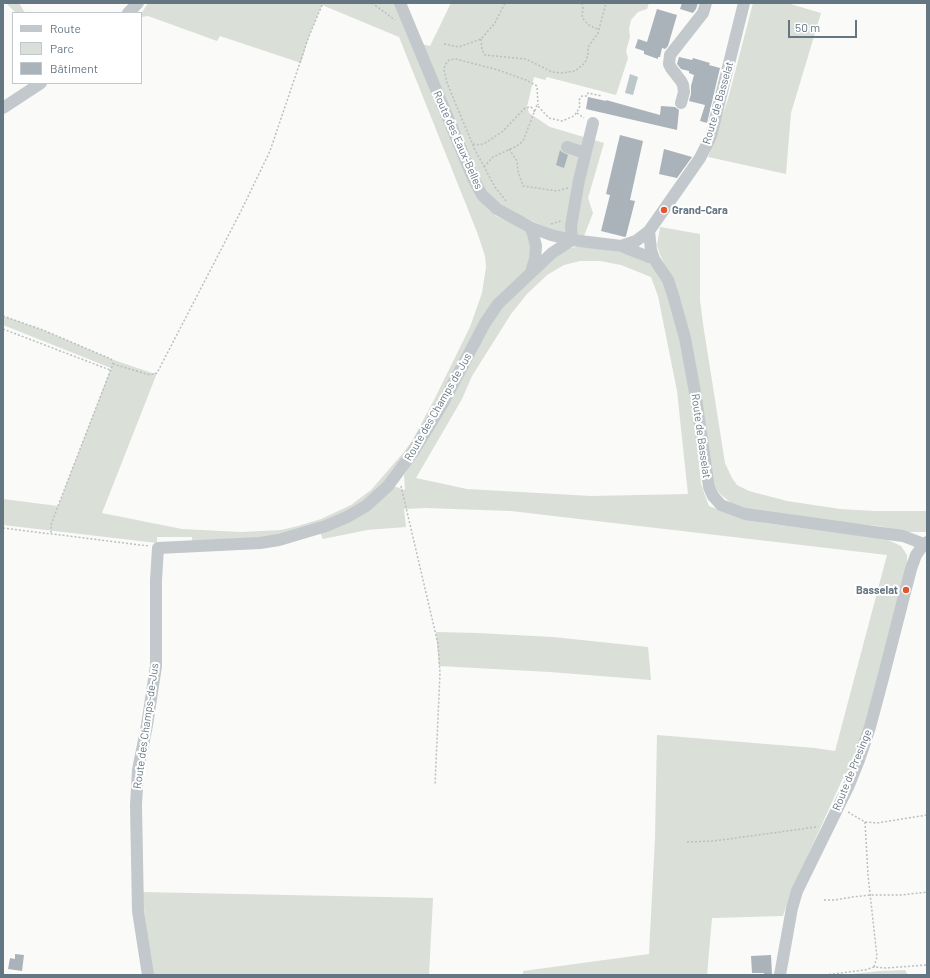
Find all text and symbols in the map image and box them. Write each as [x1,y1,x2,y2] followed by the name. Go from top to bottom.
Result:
[12,12,142,84] legend
[790,12,859,38] scale bar
[795,20,820,34] text: 50 m
[50,21,81,35] text: Route
[50,41,74,55] text: Parc
[700,60,736,146] street label: Route de Basselat
[50,61,98,75] text: Bâtiment
[430,89,486,191] street label: Route des Eaux-Belles
[672,203,728,217] place label: Grand-Cara
[659,205,669,215] marker: Grand-Cara
[402,351,474,463] street label: Route des Champs de Jus
[689,393,713,479] street label: Route de Basselat
[856,583,898,597] place label: Basselat
[901,585,911,595] marker: Basselat
[131,662,161,790] street label: Route des Champs-de-Jus
[830,727,874,813] street label: Route de Presinge

